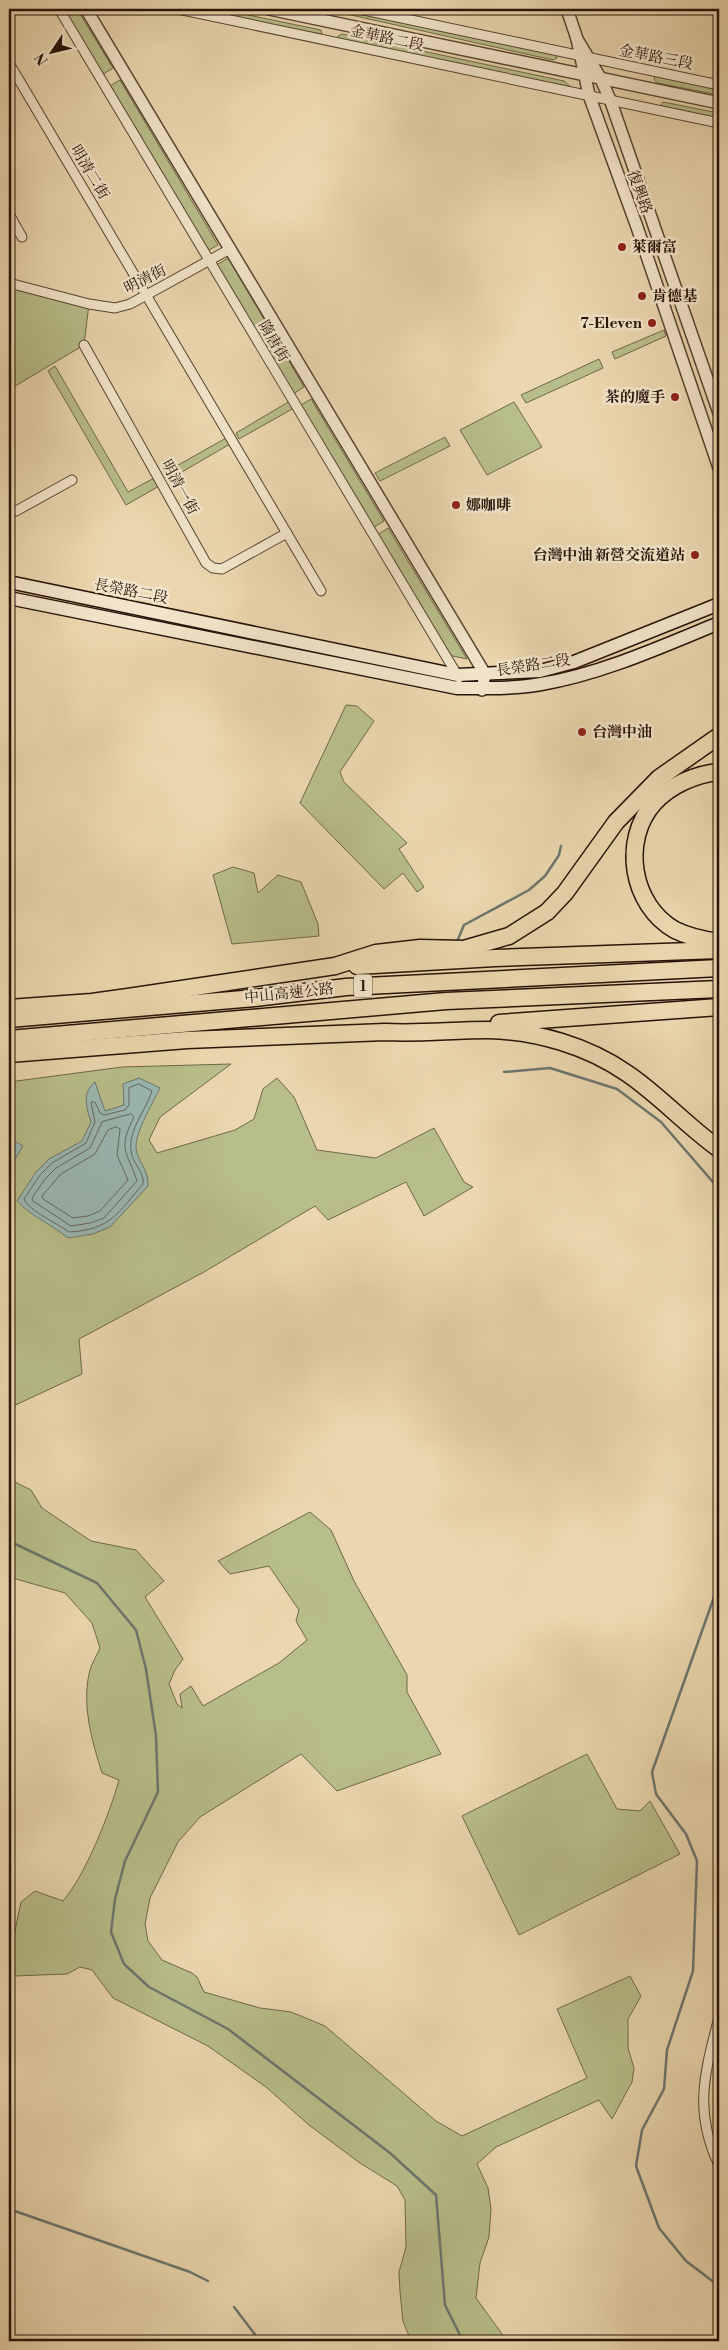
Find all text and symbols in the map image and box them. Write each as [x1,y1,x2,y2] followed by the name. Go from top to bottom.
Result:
[348,21,426,56] street label: 金華路二段
[28,28,78,78] north arrow
[617,41,695,74] street label: 金華路三段
[32,49,53,69] text: N
[66,142,113,203] street label: 明清二街
[623,168,656,217] street label: 復興路
[632,238,677,257] place label: 萊爾富
[616,241,628,253] marker: 萊爾富
[121,261,170,298] street label: 明清街
[652,287,698,306] place label: 肯德基
[636,290,648,302] marker: 肯德基
[580,314,643,333] place label: 7-Eleven
[254,317,293,365] street label: 隋唐街
[646,317,658,329] marker: 7-Eleven
[605,388,665,407] place label: 茶的魔手
[669,391,681,403] marker: 茶的魔手
[157,456,202,518] street label: 明清一街
[466,496,511,515] place label: 娜咖啡
[450,499,462,511] marker: 娜咖啡
[533,546,685,565] place label: 台灣中油 新營交流道站
[689,549,701,561] marker: 台灣中油 新營交流道站
[92,575,170,608] street label: 長榮路二段
[495,650,572,681] street label: 長榮路二段
[592,723,652,742] place label: 台灣中油
[576,726,588,738] marker: 台灣中油
[354,974,372,998] road number: 1
[243,979,335,1008] street label: 中山高速公路

